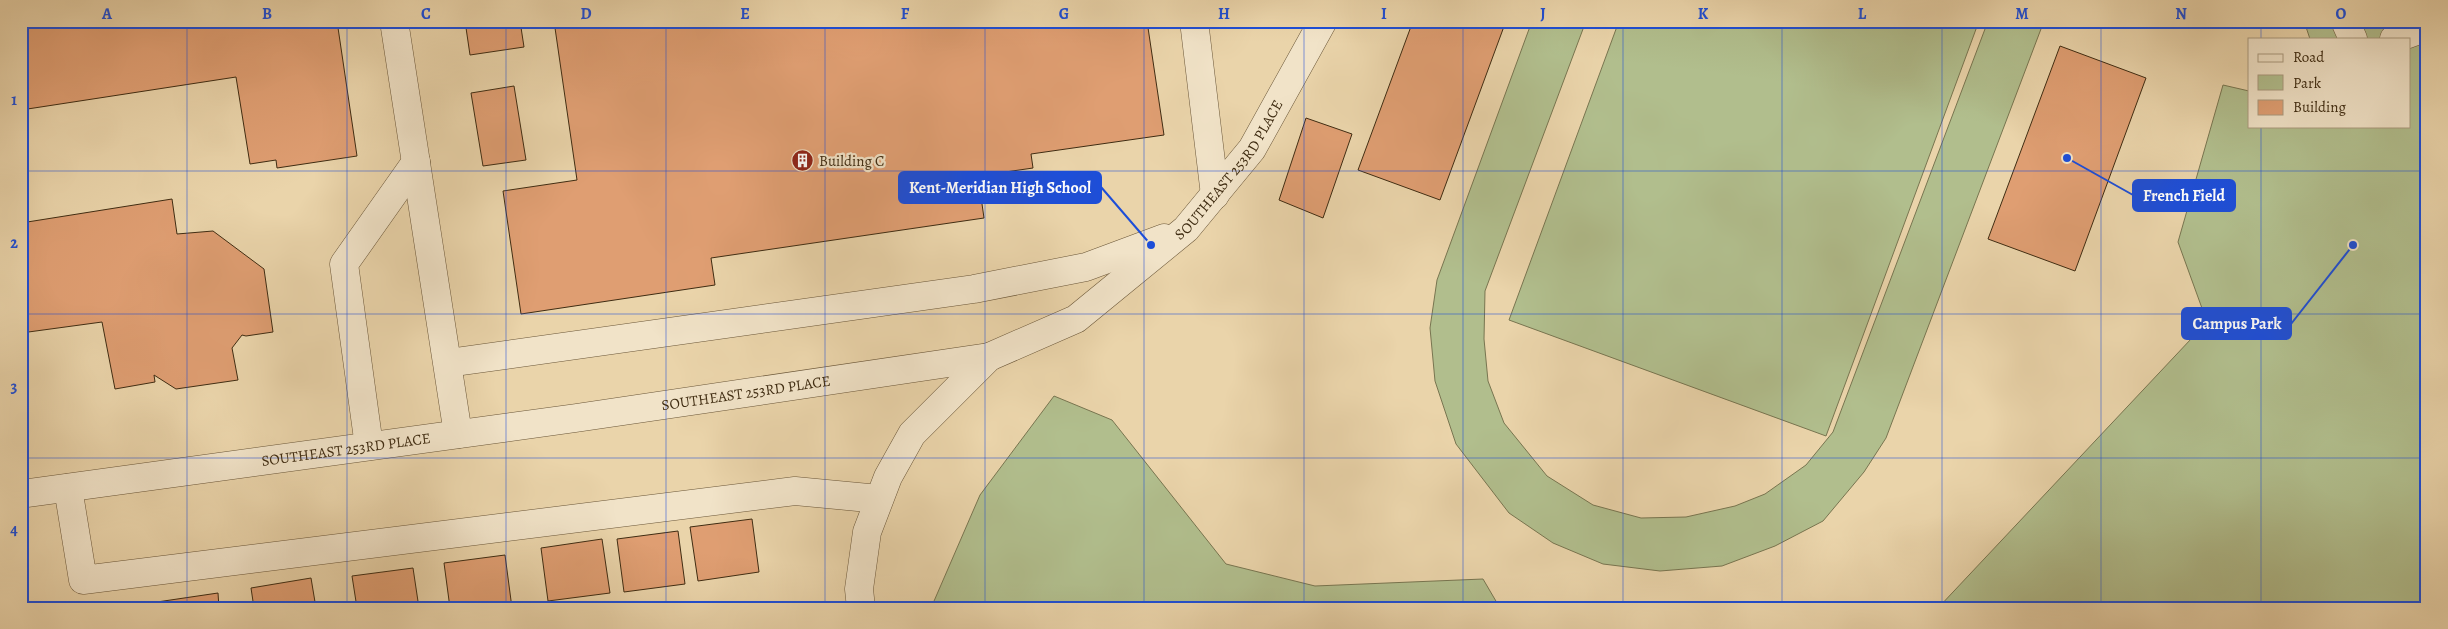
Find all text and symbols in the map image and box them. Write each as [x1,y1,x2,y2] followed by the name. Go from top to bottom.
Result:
[101,3,113,25] text: A
[262,3,272,25] text: B
[421,3,431,25] text: C
[580,3,592,25] text: D
[740,3,750,25] text: E
[901,3,910,25] text: F
[1059,3,1069,25] text: G
[1218,3,1230,25] text: H
[1381,3,1387,25] text: I
[1540,3,1546,25] text: J
[1698,3,1709,25] text: K
[1858,3,1867,25] text: L
[2015,3,2029,25] text: M
[2175,3,2187,25] text: N
[2336,3,2347,25] text: O
[2248,38,2410,128] legend
[2293,47,2325,67] text: Road
[2293,73,2322,93] text: Park
[11,89,17,111] text: 1
[1170,96,1287,244] street label: SOUTHEAST 253RD PLACE
[2293,97,2346,117] text: Building
[791,149,815,173] building icon: Building C
[819,151,884,171] place label: Building C
[899,172,1101,203] callout: Kent-Meridian High School
[909,177,1092,199] text: Kent-Meridian High School
[2133,180,2235,211] callout: French Field
[2143,185,2226,207] text: French Field
[10,232,18,254] text: 2
[2182,308,2291,339] callout: Campus Park
[2193,313,2282,335] text: Campus Park
[660,371,832,415] street label: SOUTHEAST 253RD PLACE
[11,376,18,398] text: 3
[260,428,432,471] street label: SOUTHEAST 253RD PLACE
[10,519,18,541] text: 4

